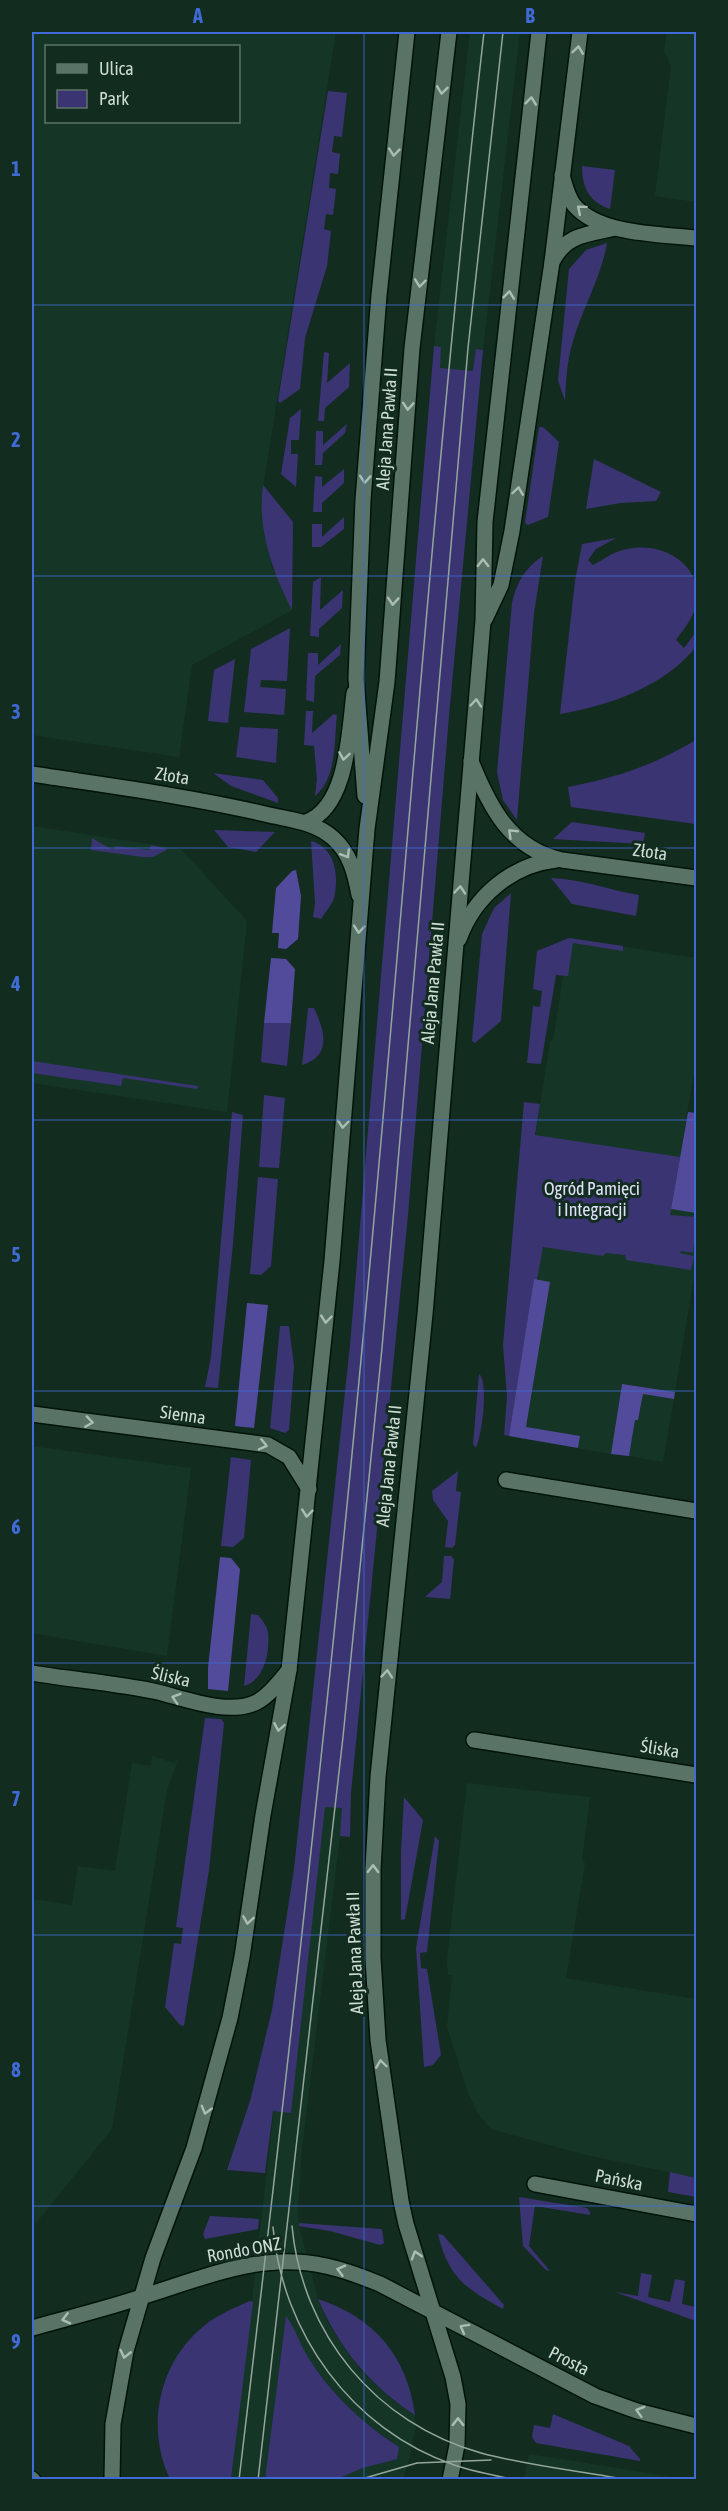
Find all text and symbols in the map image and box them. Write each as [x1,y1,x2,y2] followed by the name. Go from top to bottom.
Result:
[192,4,203,27] text: A
[525,4,535,27] text: B
[45,45,240,123] legend
[571,46,583,55] one-way arrow
[99,58,134,79] text: Ulica
[436,85,449,94] one-way arrow
[99,88,129,109] text: Park
[524,97,537,106] one-way arrow
[388,148,401,157] one-way arrow
[11,157,21,180] text: 1
[577,206,588,217] one-way arrow
[414,279,427,288] one-way arrow
[502,290,514,300] one-way arrow
[372,367,401,491] street label: Aleja Jana Pawła II
[402,402,415,411] one-way arrow
[11,428,21,451] text: 2
[359,474,372,483] one-way arrow
[511,486,523,496] one-way arrow
[477,558,489,567] one-way arrow
[387,596,400,605] one-way arrow
[470,698,483,707] one-way arrow
[11,700,21,723] text: 3
[339,752,351,761] one-way arrow
[153,762,191,789] street label: Złota
[508,829,519,840] one-way arrow
[631,839,669,864] street label: Złota
[338,848,350,858] one-way arrow
[453,886,466,895] one-way arrow
[417,921,448,1045] street label: Aleja Jana Pawła II
[353,925,366,934] one-way arrow
[10,972,21,995] text: 4
[337,1119,350,1128] one-way arrow
[544,1178,640,1220] park label: Ogród Pamięci i Integracji
[11,1243,21,1266] text: 5
[320,1315,333,1324] one-way arrow
[159,1401,207,1428] street label: Sienna
[372,1404,405,1528] street label: Aleja Jana Pawła II
[85,1415,94,1428] one-way arrow
[258,1438,268,1451] one-way arrow
[301,1509,314,1518] one-way arrow
[11,1515,21,1538] text: 6
[150,1662,193,1691] street label: Śliska
[380,1670,393,1679] one-way arrow
[171,1693,182,1705] one-way arrow
[273,1722,286,1732] one-way arrow
[639,1735,681,1762] street label: Śliska
[11,1787,21,1810] text: 7
[367,1864,379,1873] one-way arrow
[342,1891,367,2015] street label: Aleja Jana Pawła II
[243,1915,255,1925] one-way arrow
[11,2058,21,2081] text: 8
[375,2059,388,2068] one-way arrow
[200,2105,213,2115] one-way arrow
[593,2165,645,2194] street label: Pańska
[205,2233,283,2266] street label: Rondo ONZ
[411,2250,423,2261] one-way arrow
[336,2265,347,2277] one-way arrow
[61,2311,71,2324] one-way arrow
[460,2324,470,2335] one-way arrow
[11,2330,21,2353] text: 9
[546,2342,593,2380] street label: Prosta
[119,2349,132,2359] one-way arrow
[635,2406,646,2418] one-way arrow
[452,2417,464,2426] one-way arrow

